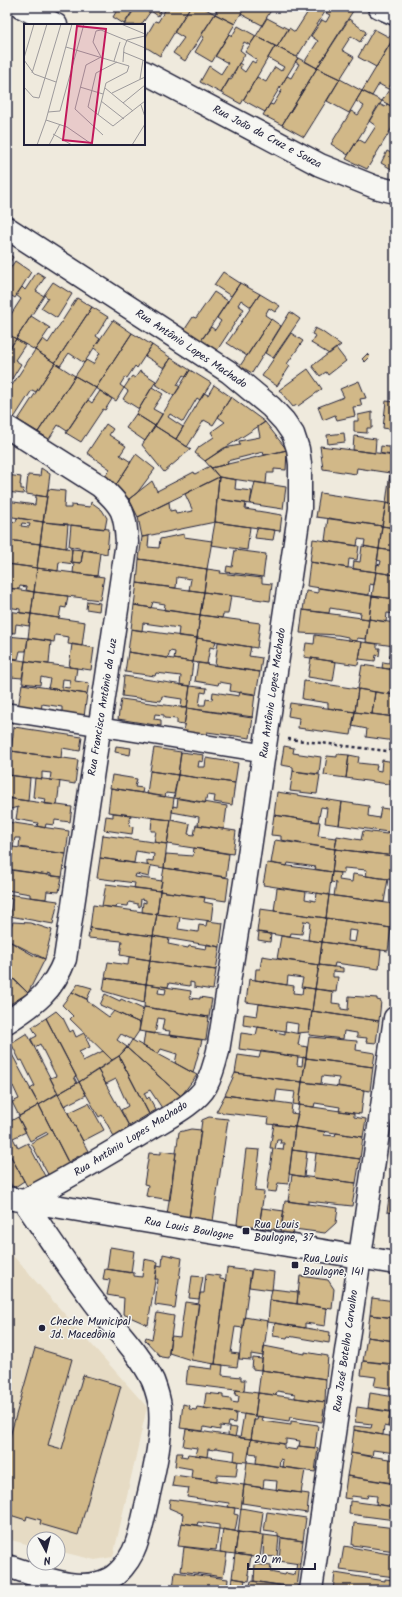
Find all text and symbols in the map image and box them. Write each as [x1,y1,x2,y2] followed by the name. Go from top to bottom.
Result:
[24,24,145,145] inset map
[209,101,325,173] street label: Rua João da Cruz e Souza
[131,305,251,393] street label: Rua Antônio Lopes Machado
[255,627,291,759] street label: Rua Antônio Lopes Machado
[83,637,123,777] street label: Rua Francisco Antônio da Luz
[70,1097,192,1181] street label: Rua Antônio Lopes Machado
[143,1212,235,1246] street label: Rua Louis Boulogne
[254,1216,314,1247] place label: Rua Louis Boulogne, 37
[241,1226,251,1236] marker: Rua Louis Boulogne, 37
[303,1250,364,1281] place label: Rua Louis Boulogne, 141
[290,1260,300,1270] marker: Rua Louis Boulogne, 141
[329,1289,363,1413] street label: Rua José Botelho Carvalho
[50,1313,131,1344] place label: Cheche Municipal Jd. Macedônia
[37,1323,47,1333] marker: Cheche Municipal Jd. Macedônia
[26,1531,66,1571] north arrow
[248,1545,315,1571] scale bar
[254,1550,282,1569] text: 20 m
[43,1551,52,1569] text: N

